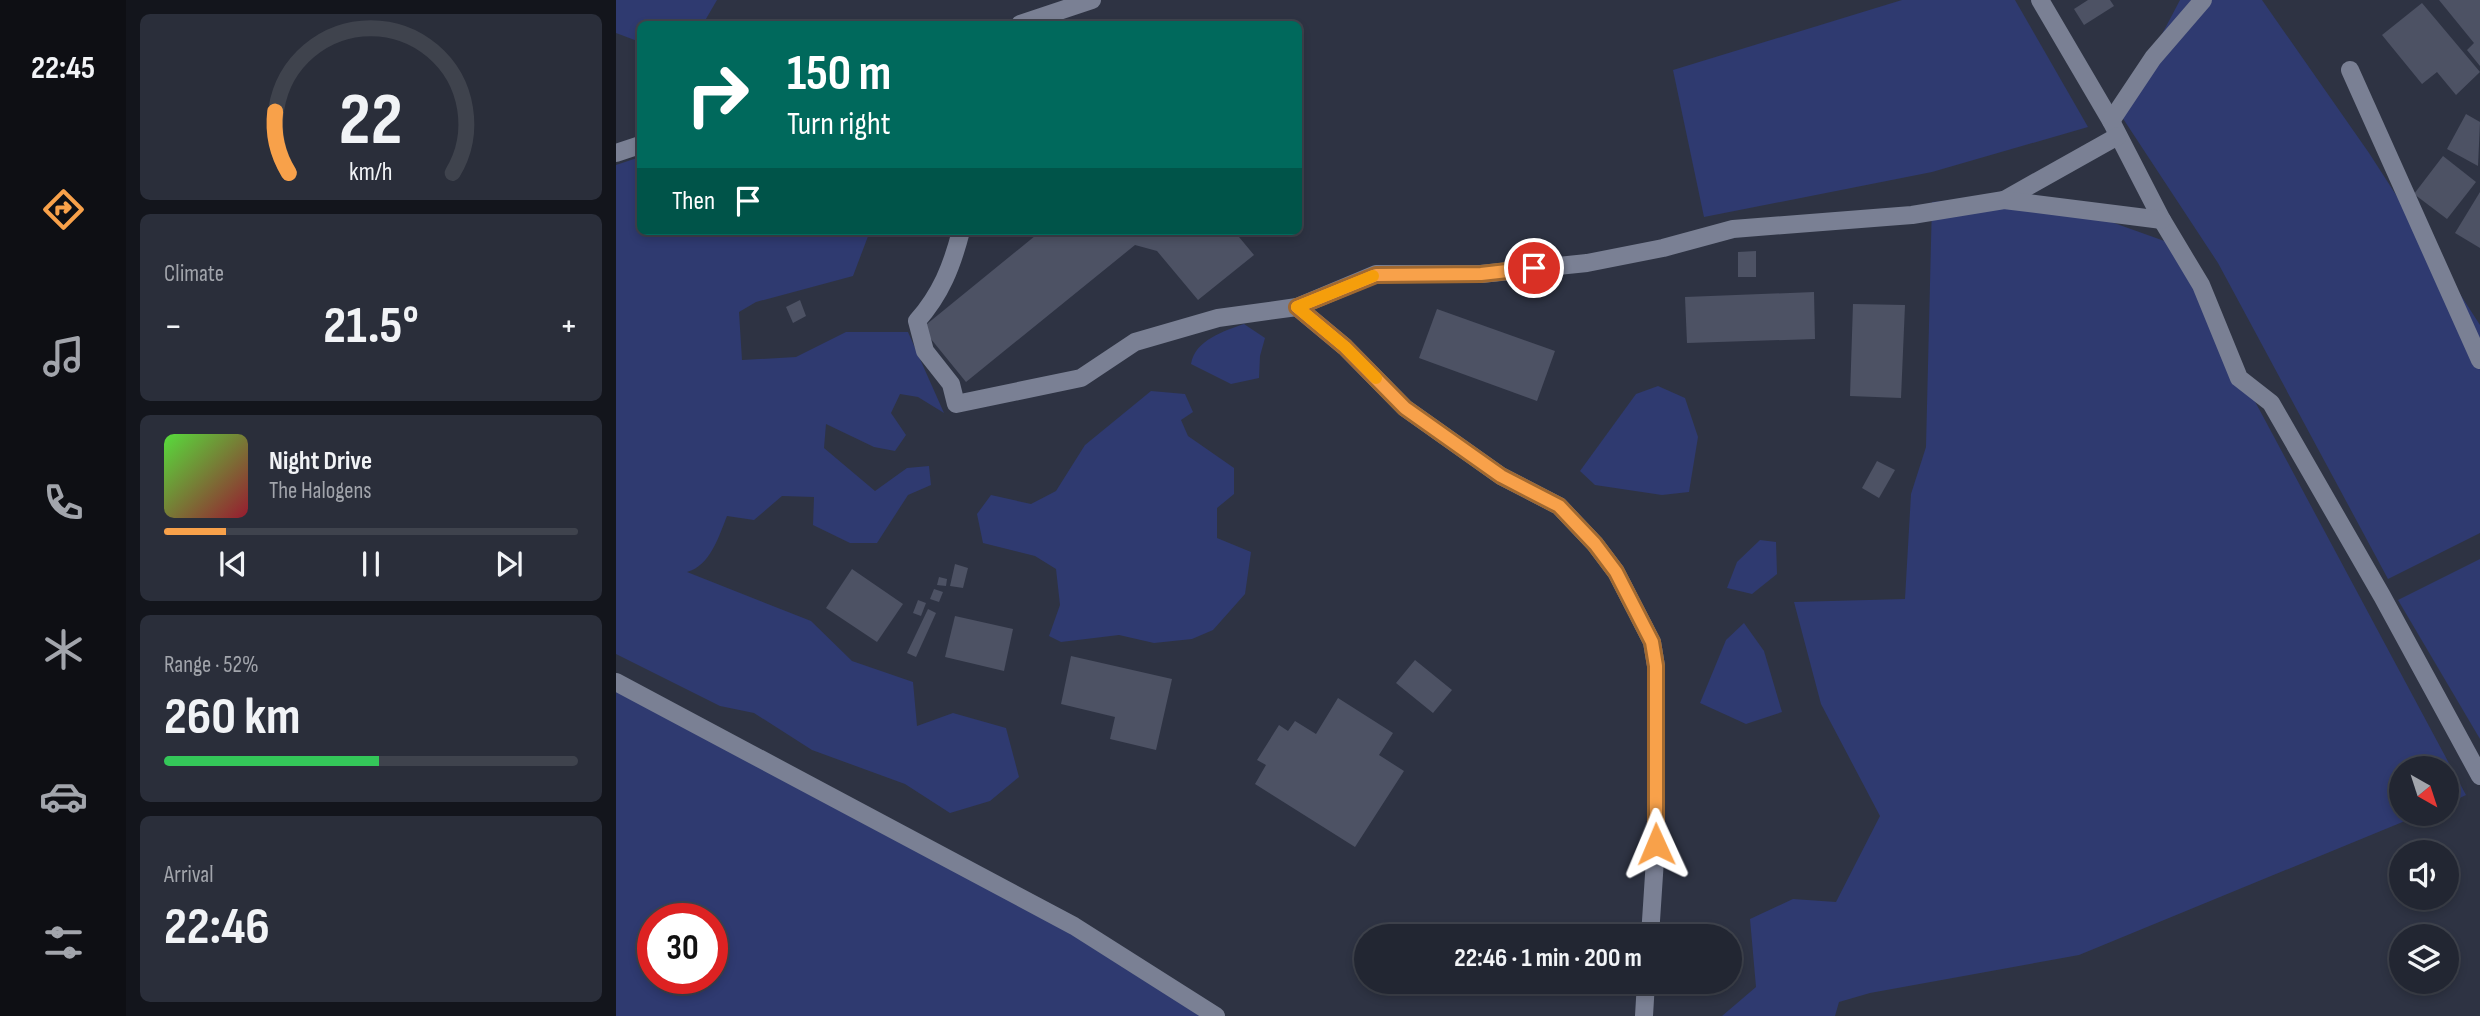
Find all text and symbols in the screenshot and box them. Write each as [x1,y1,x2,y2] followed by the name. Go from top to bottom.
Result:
[787,45,891,104] text: 150 m
[31,49,95,88] text: 22:45
[672,49,763,140] icon: right
[339,78,403,166] text: 22
[787,105,891,144] text: Turn right
[349,157,393,188] text: km/h
[729,182,767,220] icon: arrive
[39,185,88,234] icon: directions
[672,186,715,217] text: Then
[1504,238,1564,298] pin
[1515,249,1553,287] icon: arrive
[164,260,224,288] text: Climate
[323,295,419,358] text: 21.5°
[164,304,183,349] text: −
[559,304,578,349] text: +
[39,332,88,381] icon: music
[269,446,372,477] text: Night Drive
[269,477,372,505] text: The Halogens
[39,478,88,527] icon: phone
[214,545,252,583] icon: previous
[352,545,390,583] icon: pause
[490,545,528,583] icon: next
[39,625,88,674] icon: climate
[164,651,259,679] text: Range · 52%
[164,686,301,749] text: 260 km
[2389,756,2459,826] north arrow
[2389,756,2459,994] map controls
[39,772,88,821] icon: car
[1619,807,1693,881] position arrow
[2389,840,2459,910] button: sound
[164,861,213,889] text: Arrival
[164,896,270,959] text: 22:46
[637,903,728,994] speed limit sign: 30
[39,918,88,967] icon: filters
[2389,924,2459,994] button: layers
[1454,943,1642,974] text: 22:46 · 1 min · 200 m

